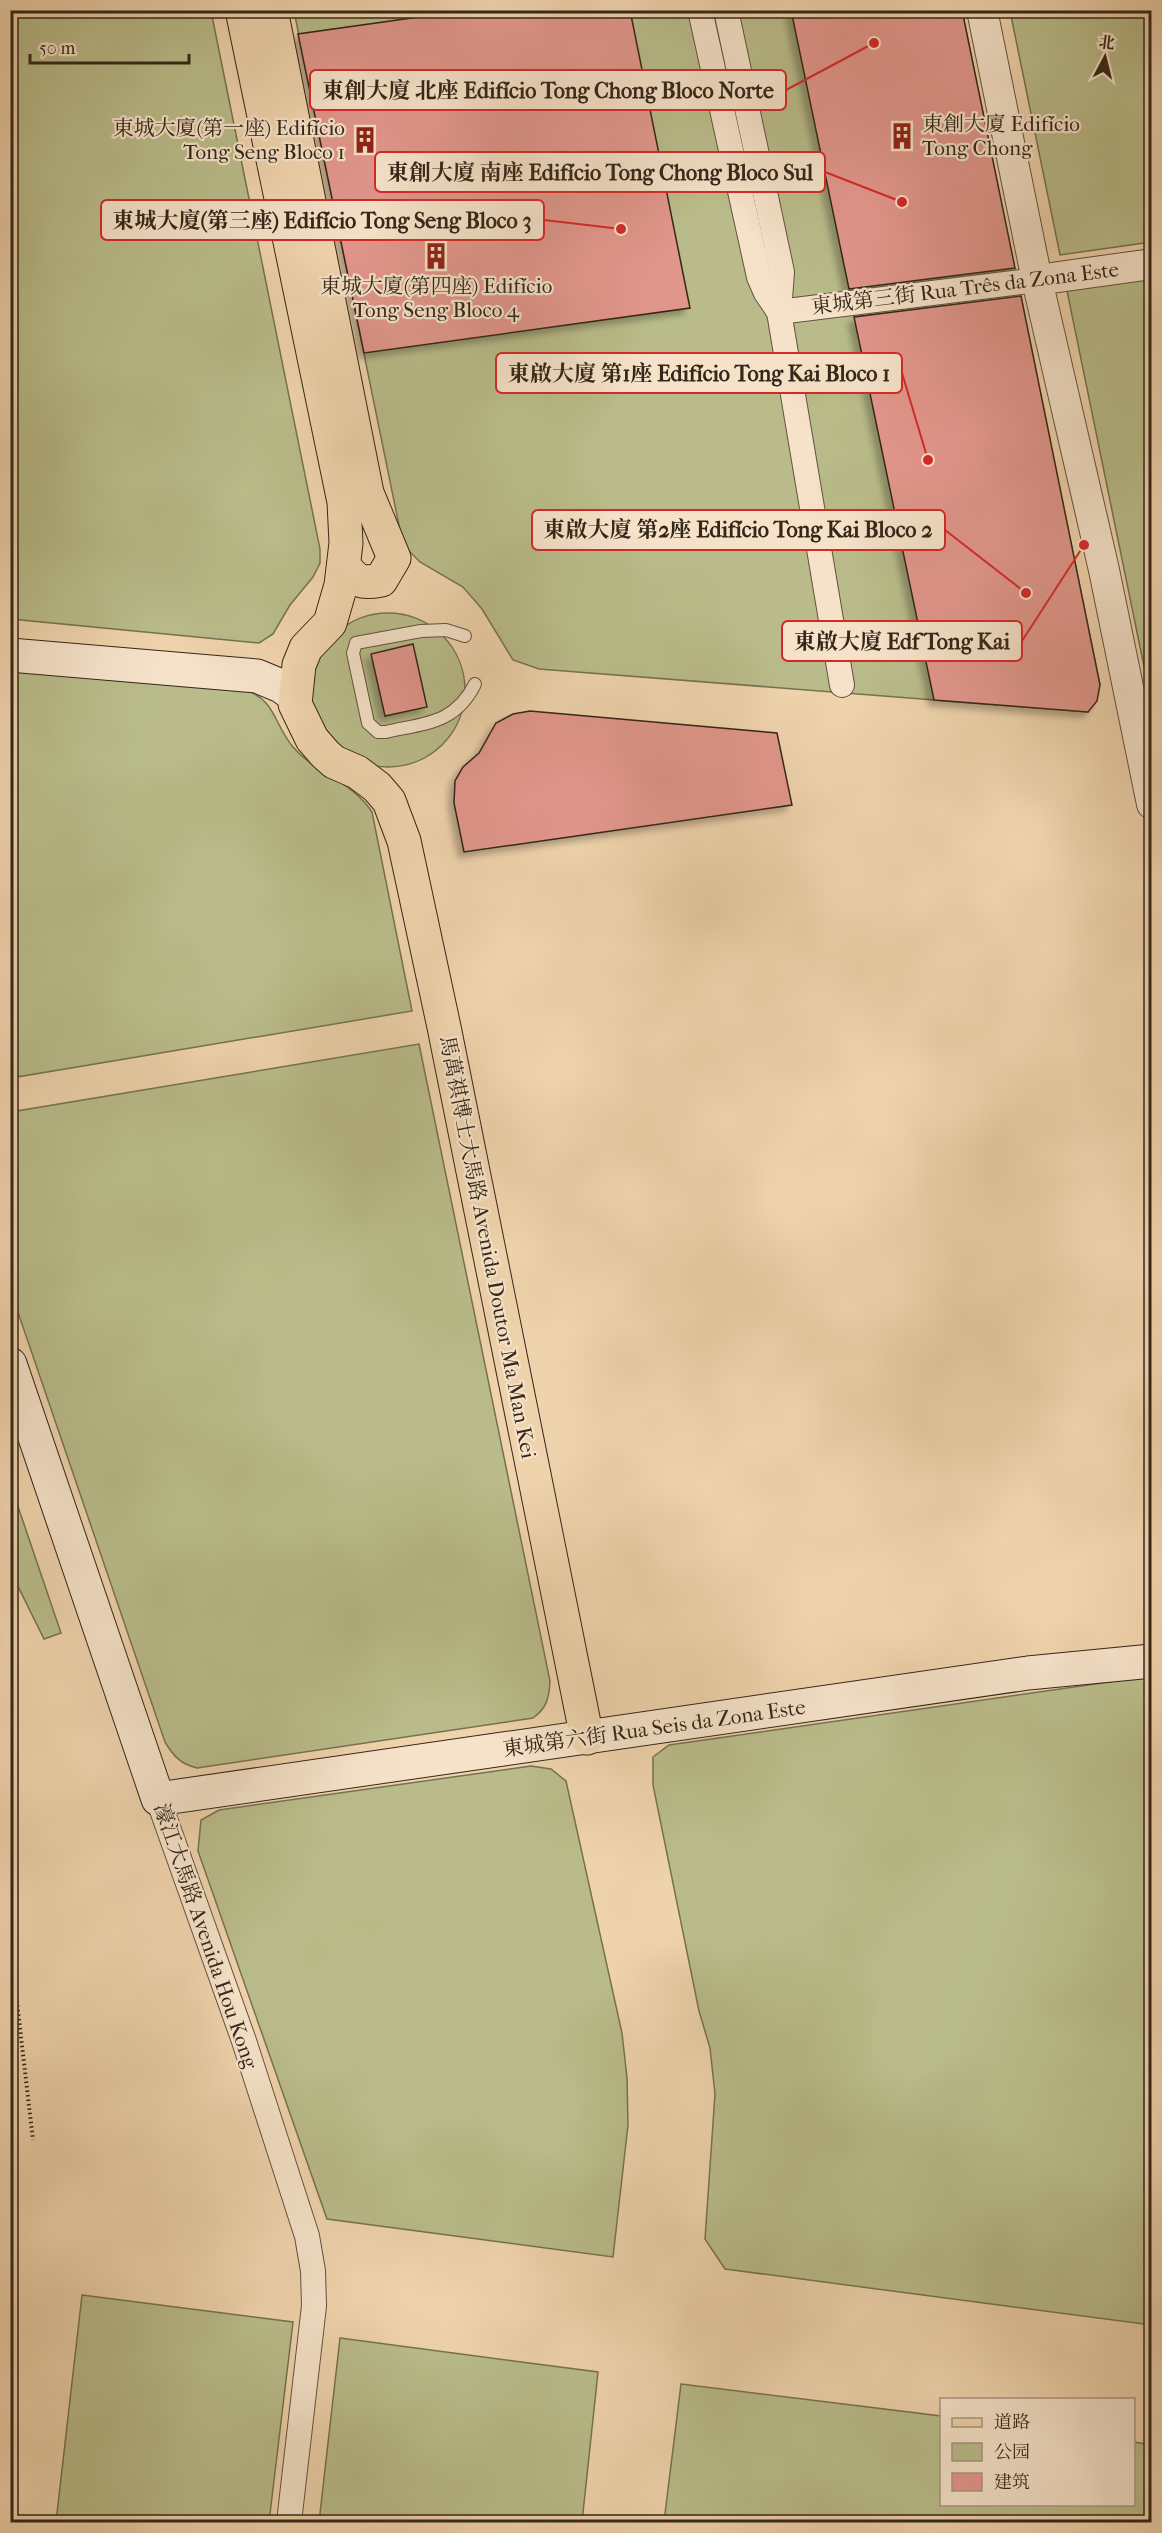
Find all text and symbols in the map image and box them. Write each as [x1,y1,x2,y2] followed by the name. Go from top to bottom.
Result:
[30,27,189,65] scale bar
[1075,27,1135,87] north arrow
[1098,32,1116,53] text: 北
[39,38,76,59] text: 50 m
[310,70,786,110] callout: 東創大廈 北座 Edifício Tong Chong Bloco Norte
[322,78,774,104] text: 東創大廈 北座 Edifício Tong Chong Bloco Norte
[922,112,1080,160] place label: 東創大廈 Edifício Tong Chong
[112,116,345,164] place label: 東城大廈(第一座) Edifício Tong Seng Bloco 1
[887,121,917,151] building icon: 東創大廈 Edifício Tong Chong
[350,125,380,155] building icon: 東城大廈(第一座) Edifício Tong Seng Bloco 1
[375,152,825,192] callout: 東創大廈 南座 Edifício Tong Chong Bloco Sul
[387,160,814,186] text: 東創大廈 南座 Edifício Tong Chong Bloco Sul
[101,200,544,240] callout: 東城大廈(第三座) Edifício Tong Seng Bloco 3
[113,208,531,234] text: 東城大廈(第三座) Edifício Tong Seng Bloco 3
[421,241,451,271] building icon: 東城大廈(第四座) Edifício Tong Seng Bloco 4
[810,257,1120,319] street label: 東城第三街 Rua Três da Zona Este
[320,274,552,322] place label: 東城大廈(第四座) Edifício Tong Seng Bloco 4
[496,353,902,393] callout: 東啟大廈 第1座 Edifício Tong Kai Bloco 1
[508,361,890,387] text: 東啟大廈 第1座 Edifício Tong Kai Bloco 1
[532,510,945,550] callout: 東啟大廈 第2座 Edifício Tong Kai Bloco 2
[543,517,933,543] text: 東啟大廈 第2座 Edifício Tong Kai Bloco 2
[782,621,1022,661] callout: 東啟大廈 Edf Tong Kai
[794,629,1011,655] text: 東啟大廈 Edf Tong Kai
[435,1033,541,1461] street label: 馬萬祺博士大馬路 Avenida Doutor Ma Man Kei
[501,1695,807,1761] street label: 東城第六街 Rua Seis da Zona Este
[149,1800,263,2073] street label: 濠江大馬路 Avenida Hou Kong
[940,2398,1135,2506] legend
[994,2412,1030,2433] text: 道路
[994,2442,1030,2463] text: 公园
[994,2472,1030,2493] text: 建筑

